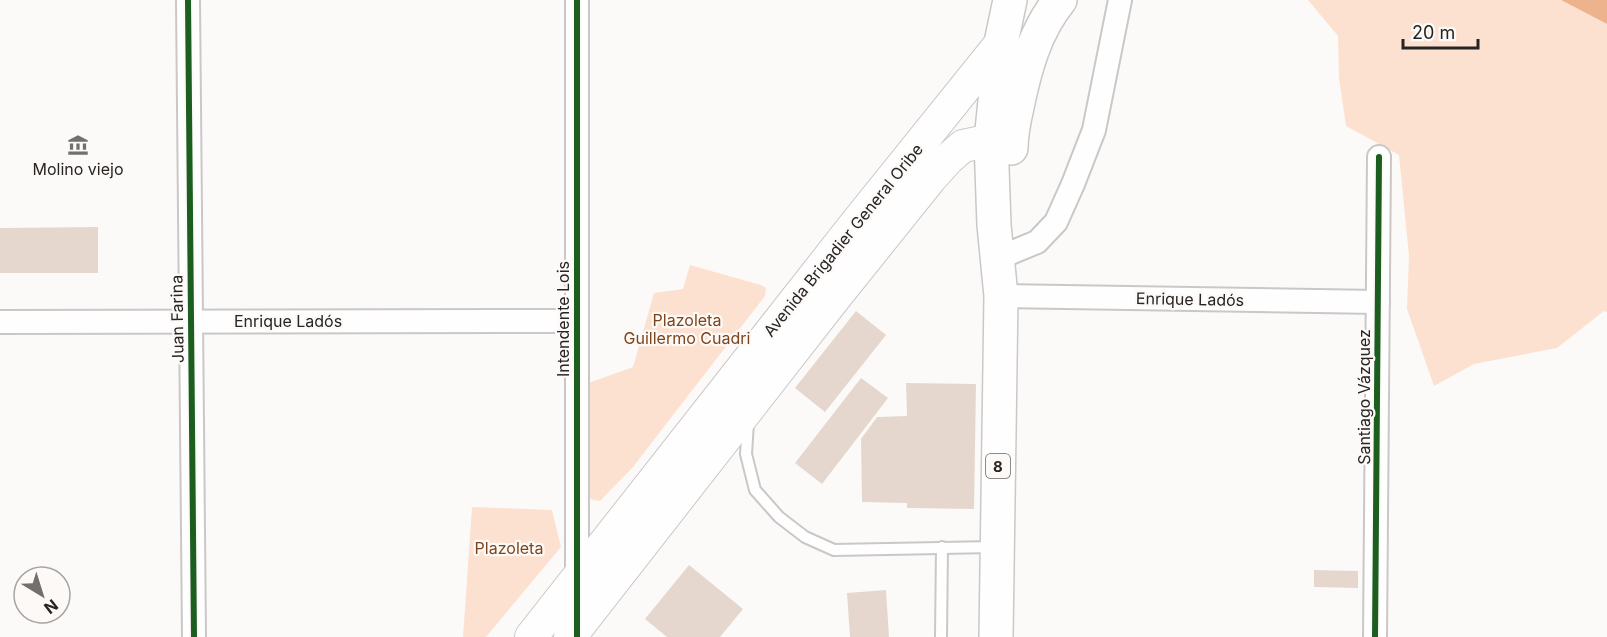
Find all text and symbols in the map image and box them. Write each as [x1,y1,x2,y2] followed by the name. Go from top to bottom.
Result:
[1403,12,1478,50] scale bar
[1412,22,1455,43] text: 20 m
[66,133,90,157] museum icon: Molino viejo
[759,139,927,341] street label: Avenida Brigadier General Oribe
[32,159,124,179] place label: Molino viejo
[553,261,573,377] street label: Intendente Lois
[166,275,188,363] street label: Juan Farina
[1136,288,1244,310] street label: Enrique Ladós
[624,310,750,348] park label: Plazoleta Guillermo Cuadri
[234,311,342,331] street label: Enrique Ladós
[1354,329,1374,465] street label: Santiago Vázquez
[986,454,1010,478] road number: 8
[475,538,543,558] park label: Plazoleta
[12,565,72,625] north arrow
[40,595,62,618] text: N

